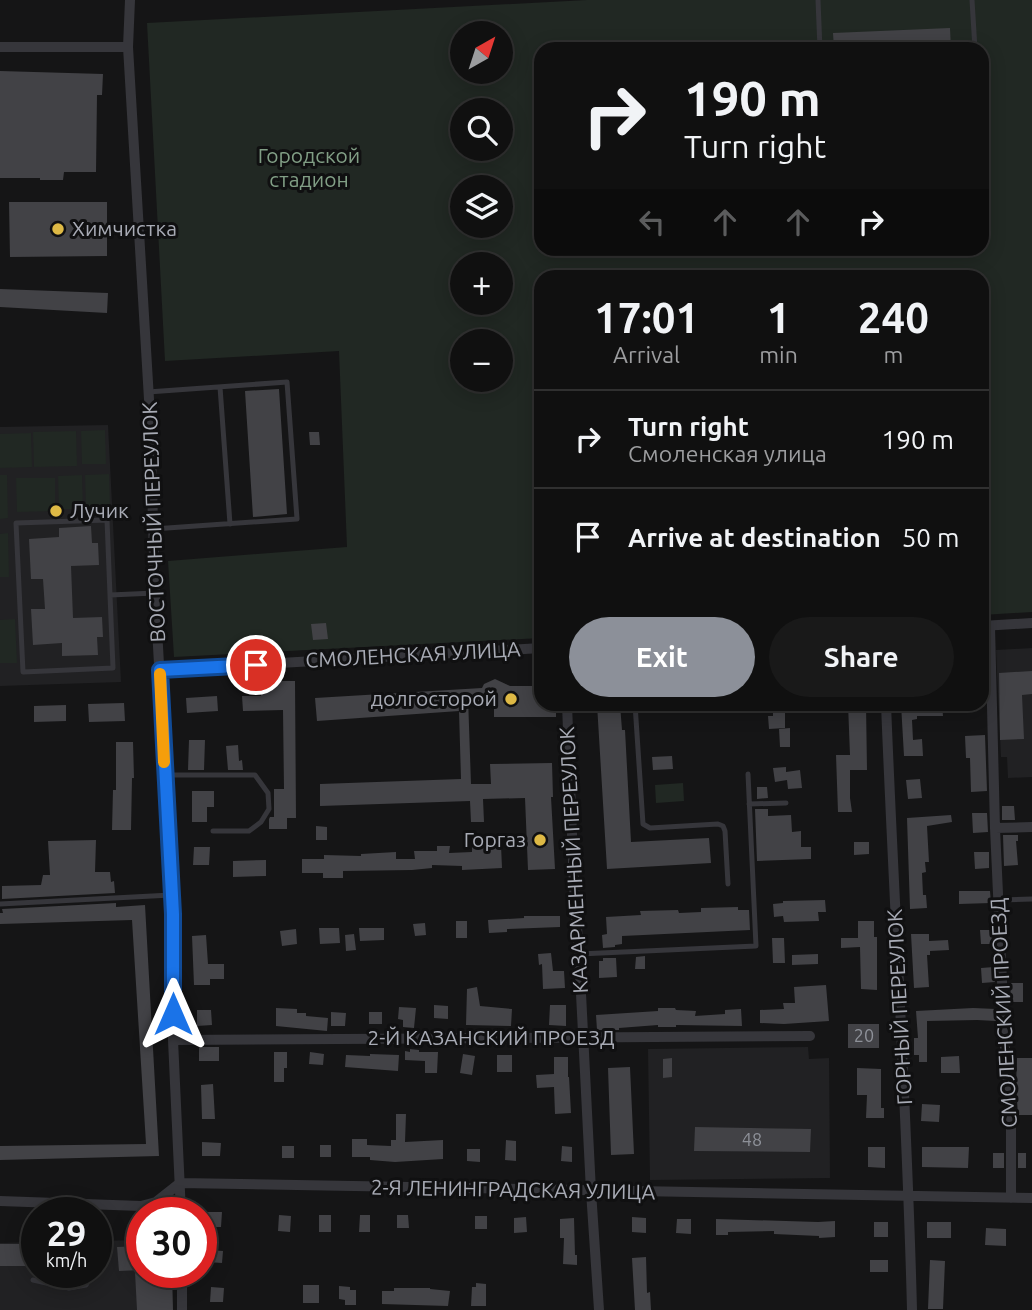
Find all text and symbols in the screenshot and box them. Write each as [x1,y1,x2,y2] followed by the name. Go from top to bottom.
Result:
[450,21,513,84] north arrow
[450,21,513,392] map controls
[569,70,660,161] icon: right
[684,70,821,125] text: 190 m
[450,98,513,161] button: search
[684,128,826,164] text: Turn right
[258,143,360,191] park label: Городской стадион
[450,175,513,238] button: layers
[633,203,671,241] icon: left
[706,203,744,241] icon: ahead
[779,203,817,241] icon: ahead
[852,203,890,241] icon: right
[72,216,177,240] place label: Химчистка
[50,221,66,237] marker: Химчистка
[450,252,513,315] button: +
[594,294,699,341] text: 17:01
[767,294,790,341] text: 1
[858,294,929,341] text: 240
[450,329,513,392] button: −
[613,342,680,367] text: Arrival
[759,342,798,367] text: min
[883,342,903,367] text: m
[137,401,169,643] street label: ВОСТОЧНЫЙ ПЕРЕУЛОК
[628,412,749,441] text: Turn right
[569,420,607,458] icon: right
[882,425,954,454] text: 190 m
[628,441,827,466] text: Смоленская улица
[70,498,129,522] place label: Лучик
[48,503,64,519] marker: Лучик
[569,518,607,556] icon: arrive
[628,523,881,552] text: Arrive at destination
[902,523,959,552] text: 50 m
[569,617,755,697] button: Exit
[769,617,954,697] button: Share
[226,635,286,695] pin
[305,636,522,672] street label: СМОЛЕНСКАЯ УЛИЦА
[237,646,275,684] icon: arrive
[371,686,497,710] place label: долгосторой
[503,691,519,707] marker: долгосторой
[554,726,592,994] street label: КАЗАРМЕННЫЙ ПЕРЕУЛОК
[464,827,526,851] place label: Горгаз
[532,832,548,848] marker: Горгаз
[985,897,1021,1129] street label: СМОЛЕНСКИЙ ПРОЕЗД
[882,908,916,1106] street label: ГОРНЫЙ ПЕРЕУЛОК
[136,977,210,1051] position arrow
[367,1025,615,1049] street label: 2-Й КАЗАНСКИЙ ПРОЕЗД
[854,1025,874,1045] house number: 20
[742,1129,762,1149] house number: 48
[371,1175,656,1203] street label: 2-Я ЛЕНИНГРАДСКАЯ УЛИЦА
[126,1197,217,1288] speed limit sign: 30
[47,1213,86,1253] text: 29
[46,1250,87,1270] text: km/h

